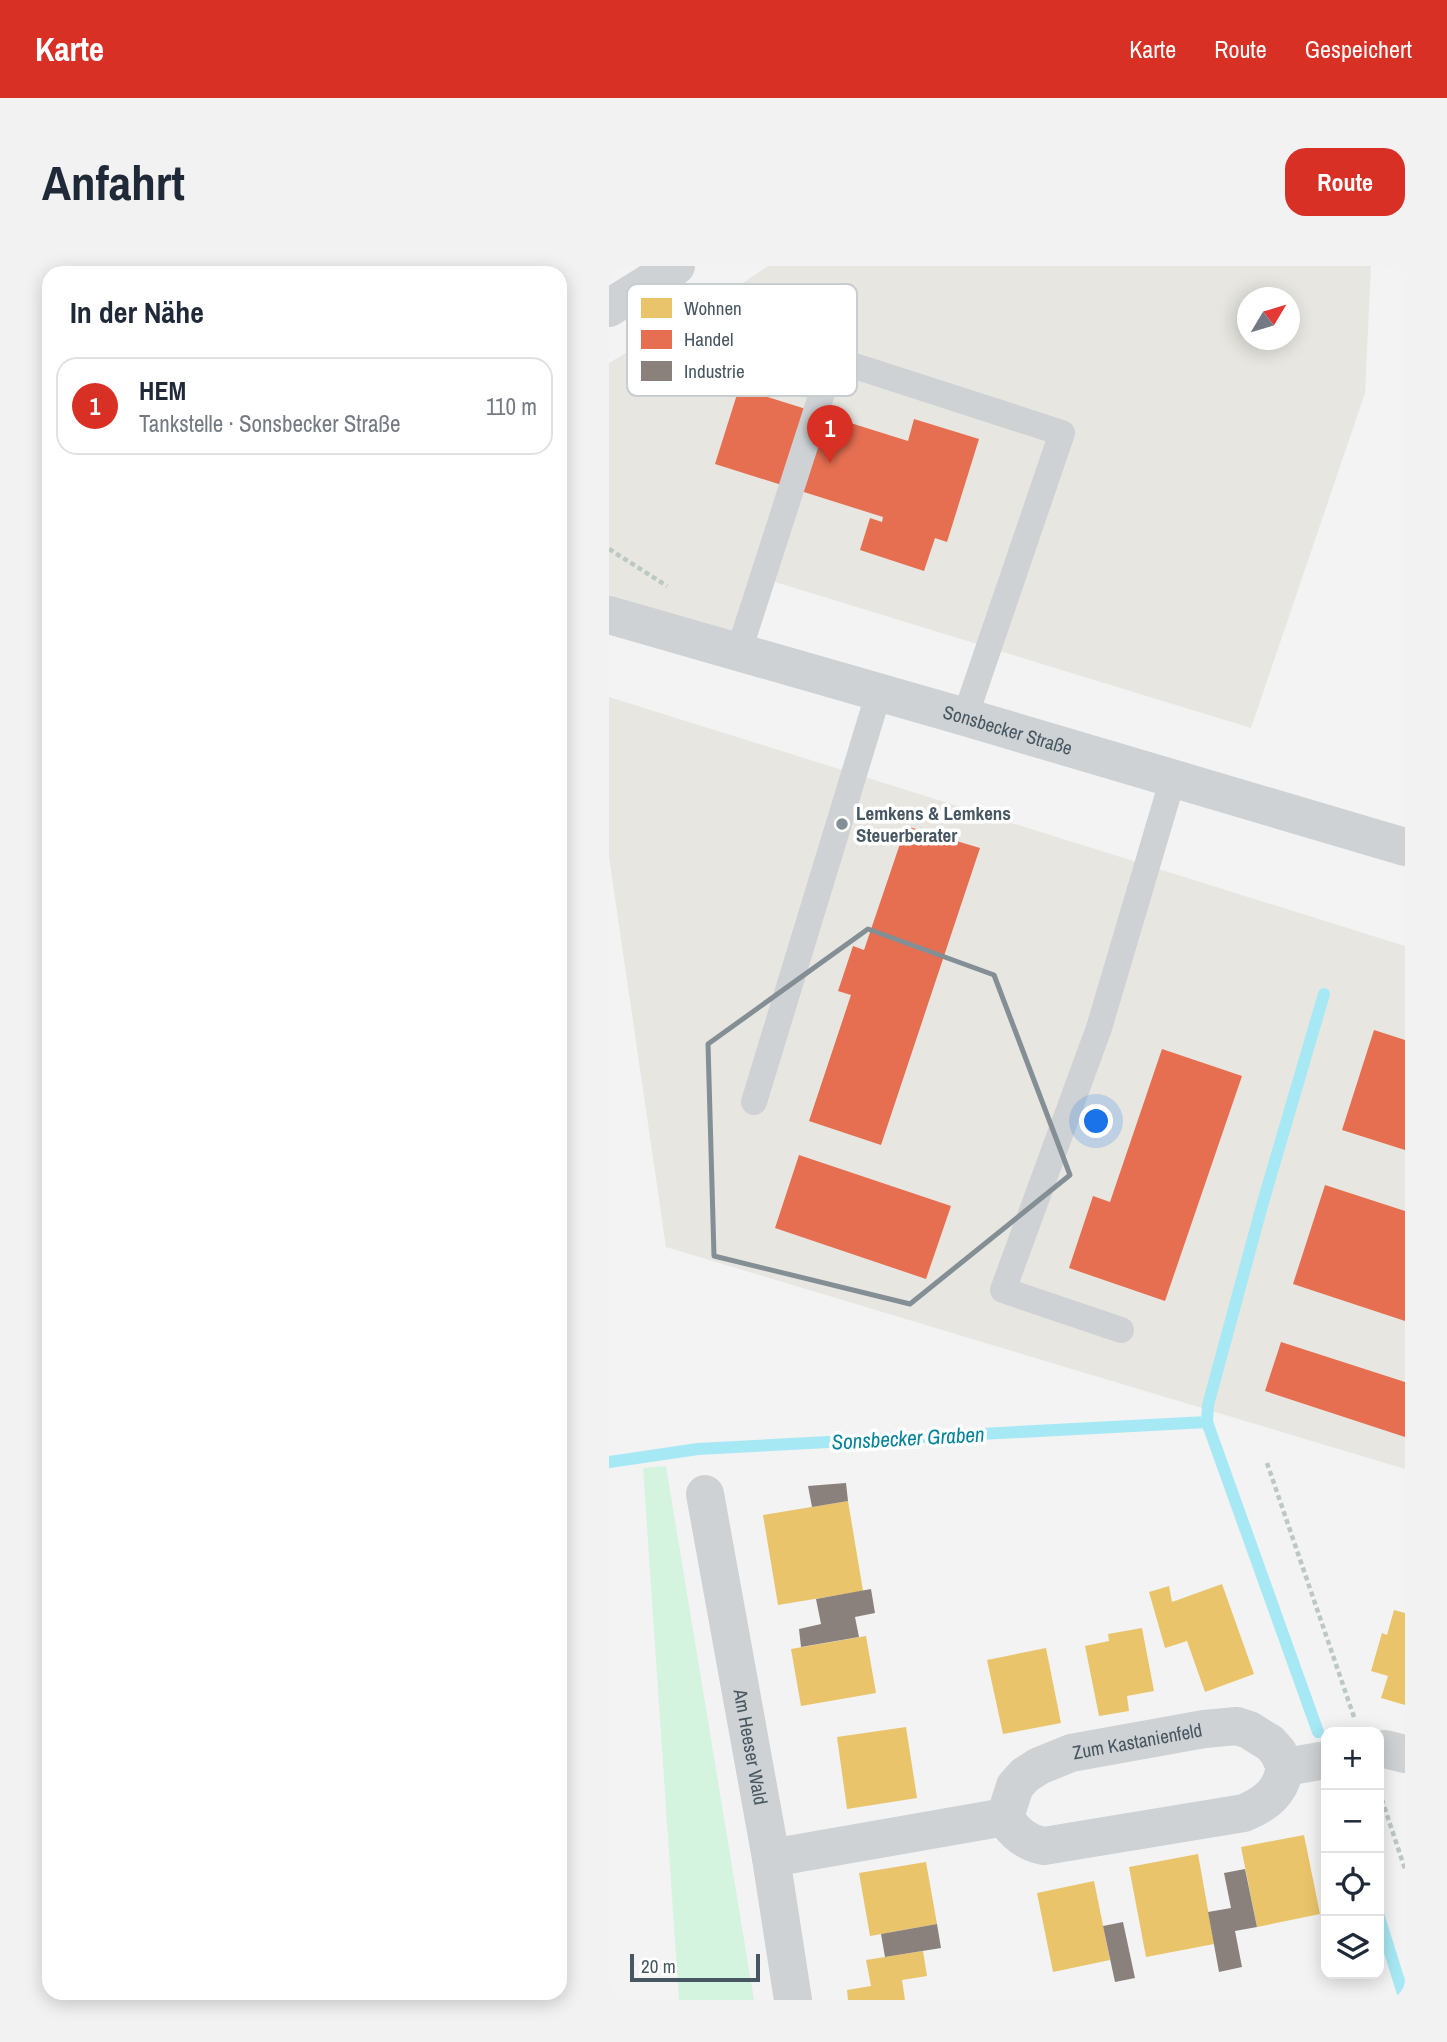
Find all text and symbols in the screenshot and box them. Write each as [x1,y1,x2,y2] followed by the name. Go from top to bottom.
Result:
[35,27,104,71] text: Karte
[1129,33,1176,65] text: Karte
[1214,33,1267,65] text: Route
[1305,33,1412,65] text: Gespeichert
[1285,148,1405,216] button: Route
[42,149,185,215] text: Anfahrt
[627,284,857,396] legend
[1237,287,1300,350] north arrow
[70,292,204,332] text: In der Nähe
[684,295,742,321] text: Wohnen
[684,326,733,352] text: Handel
[684,358,745,384] text: Industrie
[139,373,186,408] text: HEM
[90,391,100,422] text: 1
[486,391,537,422] text: 110 m
[807,405,853,463] pin: 1
[139,408,400,439] text: Tankstelle · Sonsbecker Straße
[940,698,1076,761] street label: Sonsbecker Straße
[856,800,1011,848] place label: Lemkens & Lemkens Steuerberater
[834,816,850,832] marker: Lemkens & Lemkens Steuerberater
[1079,1104,1113,1138] your location
[831,1420,985,1456] water label: Sonsbecker Graben
[727,1686,774,1807] street label: Am Heeser Wald
[1071,1717,1204,1765] street label: Zum Kastanienfeld
[1321,1727,1384,1979] map controls
[1321,1727,1384,1790] button: +
[1321,1790,1384,1853] button: −
[1321,1853,1384,1916] button: locate
[1321,1916,1384,1979] button: layers
[630,1951,759,1983] scale bar
[641,1953,676,1979] text: 20 m

